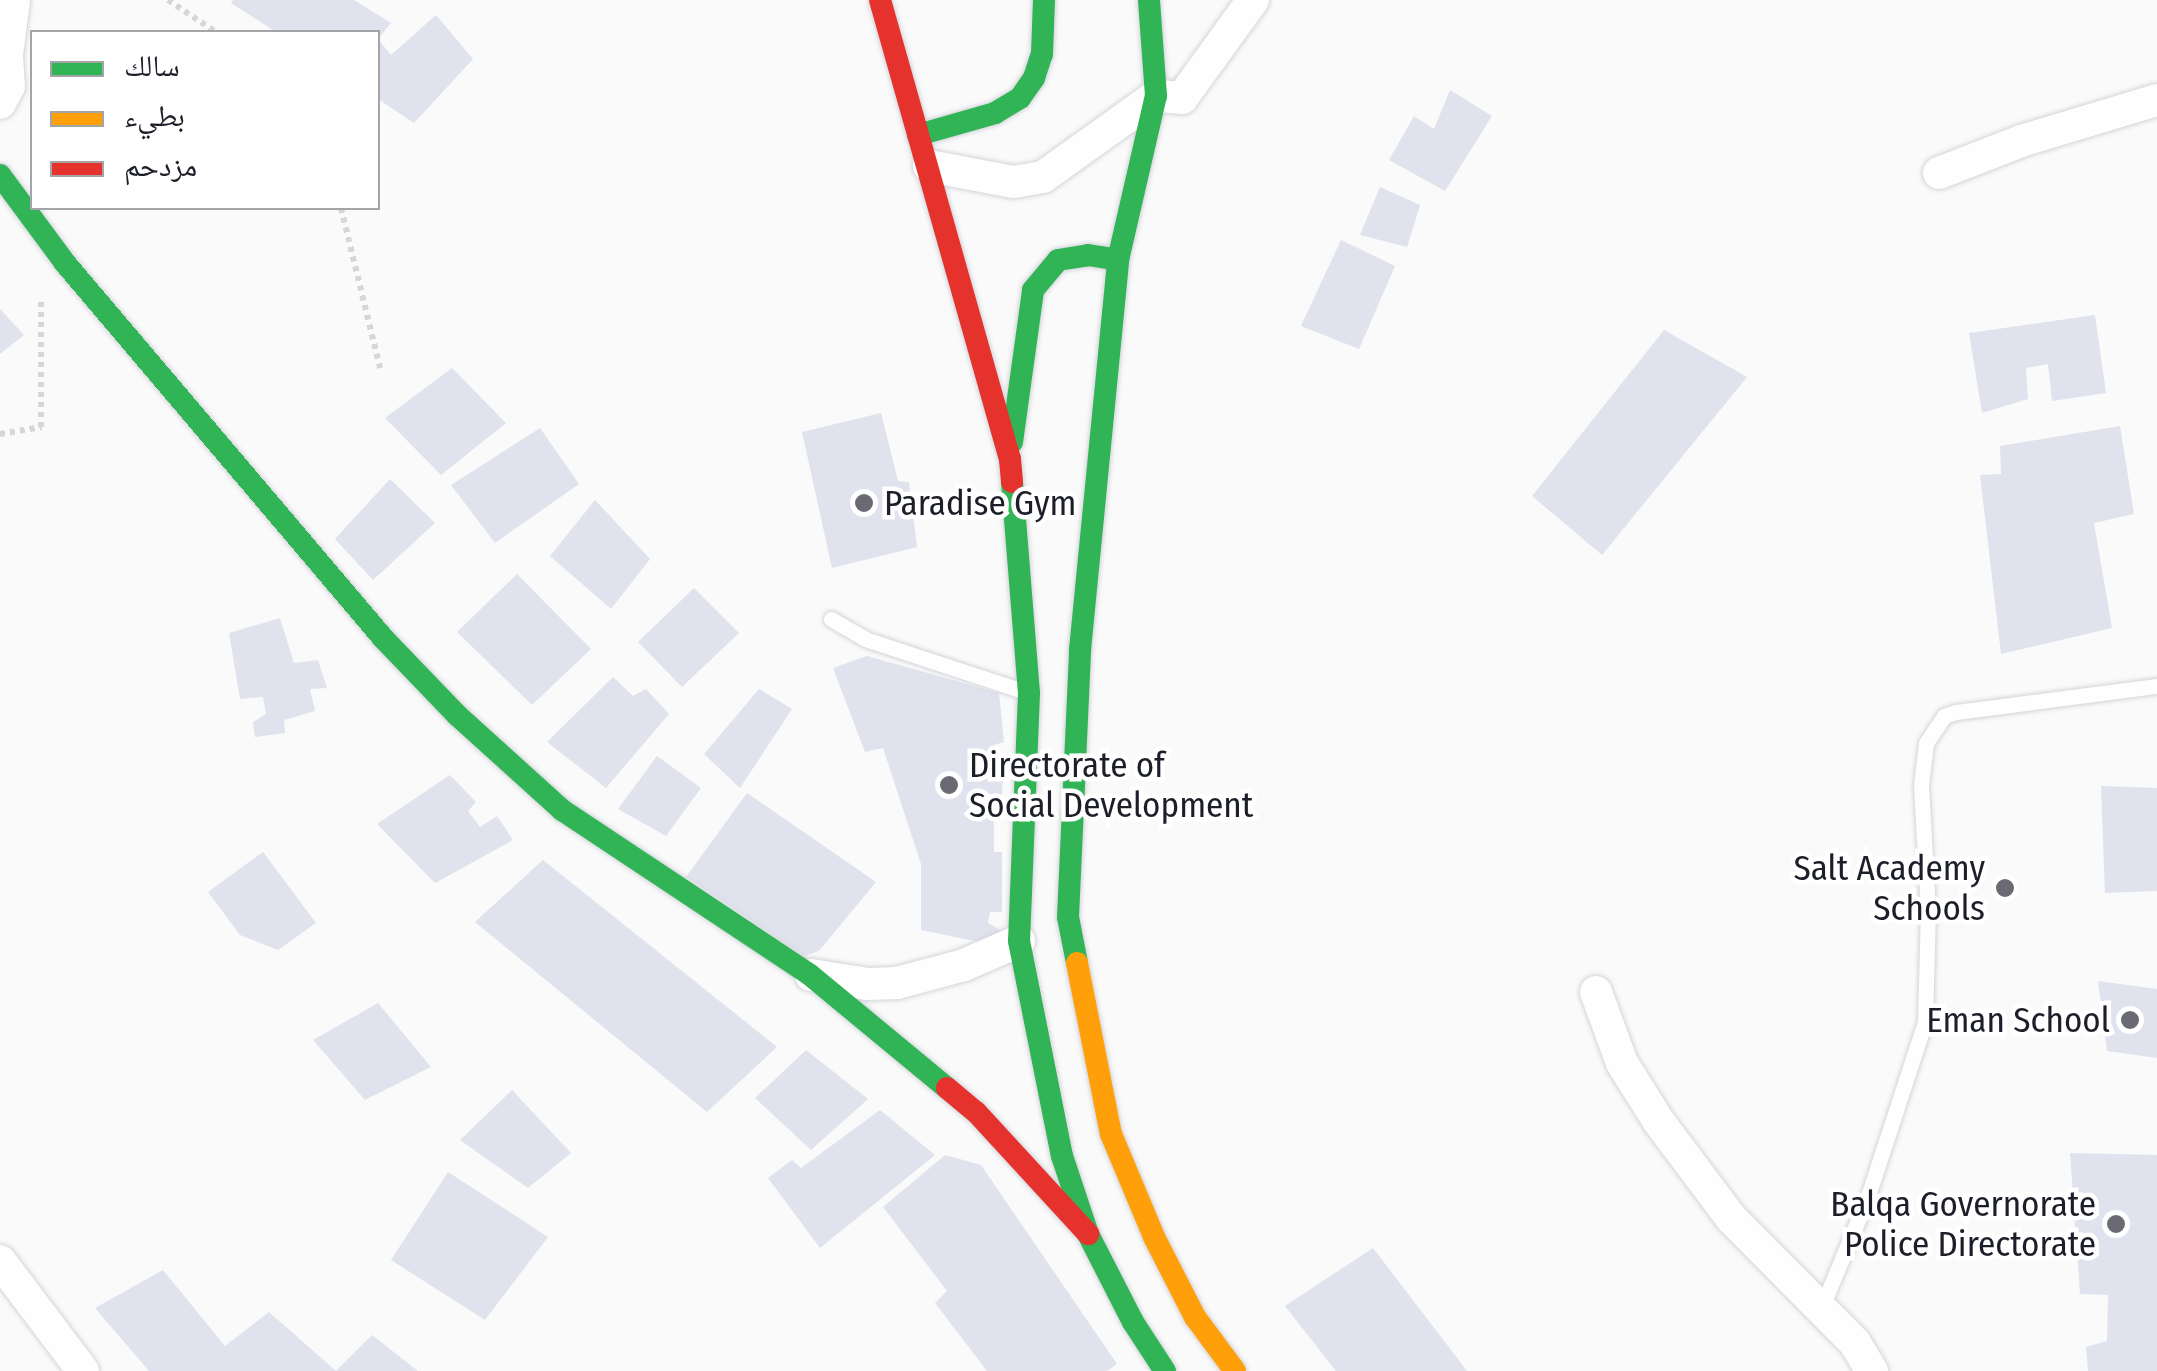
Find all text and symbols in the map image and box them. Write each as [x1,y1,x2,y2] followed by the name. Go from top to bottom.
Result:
[30,30,380,210] legend
[124,48,180,84] text: سالك
[124,98,185,134] text: بطيء
[124,148,197,184] text: مزدحم
[884,482,1077,524] place label: Paradise Gym
[853,492,875,514] marker: Paradise Gym
[969,744,1253,826] place label: Directorate of Social Development
[938,774,960,796] marker: Directorate of Social Development
[1793,847,1985,929] place label: Salt Academy Schools
[1994,877,2016,899] marker: Salt Academy Schools
[1926,999,2110,1041] place label: Eman School
[2119,1009,2141,1031] marker: Eman School
[1830,1183,2096,1265] place label: Balqa Governorate Police Directorate
[2105,1213,2127,1235] marker: Balqa Governorate Police Directorate

